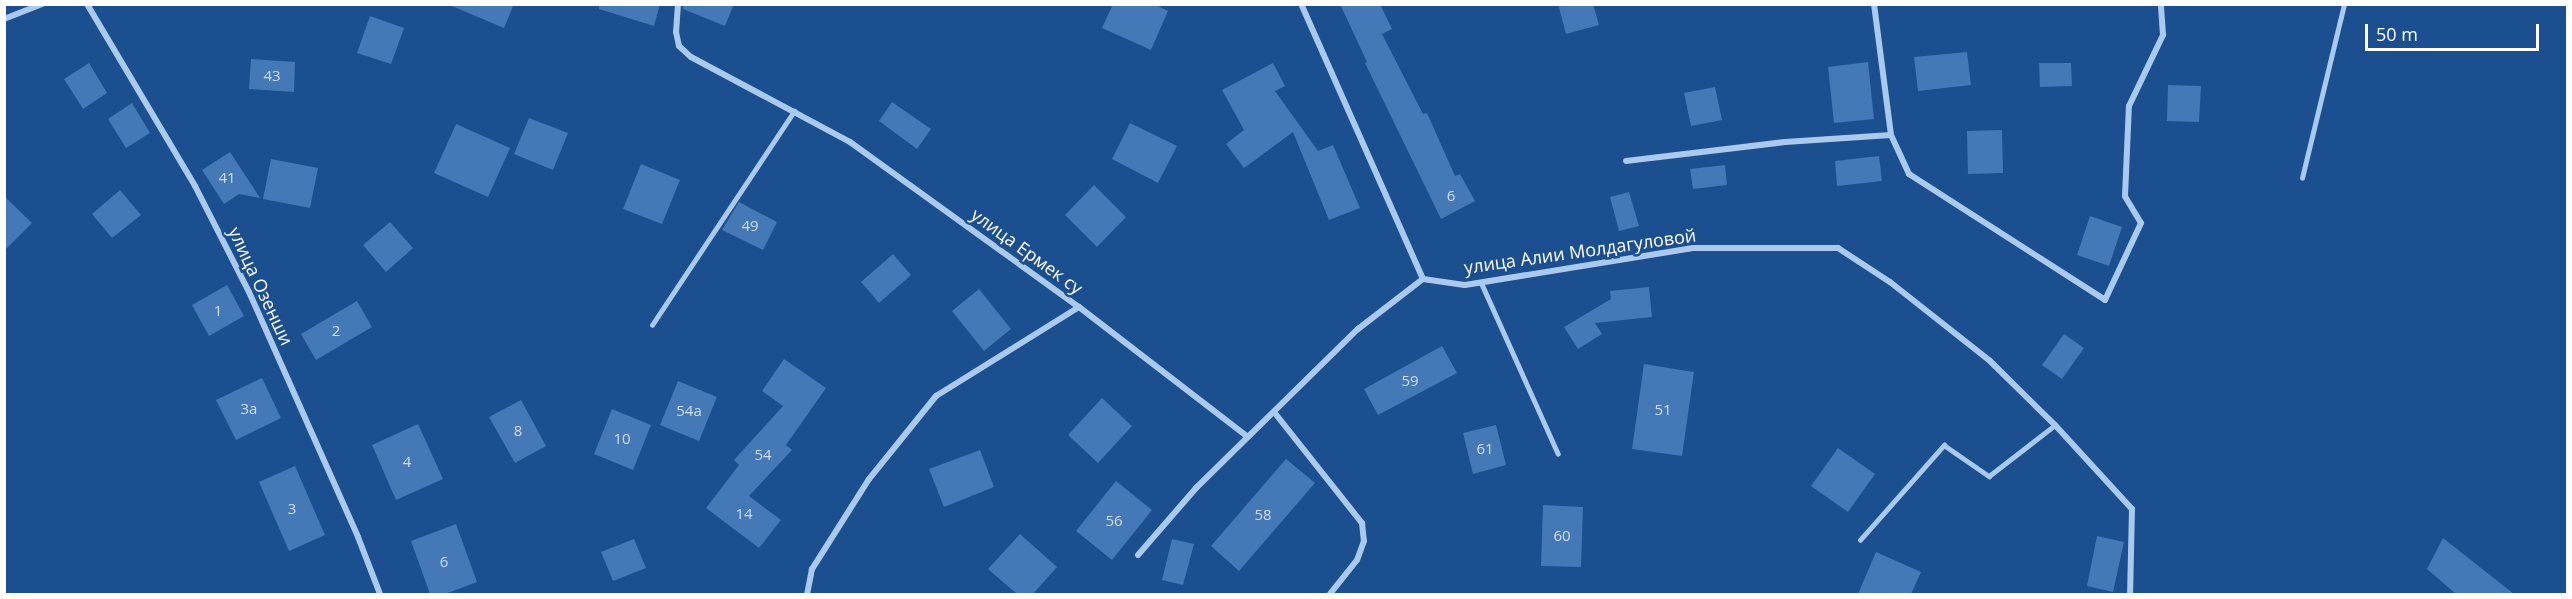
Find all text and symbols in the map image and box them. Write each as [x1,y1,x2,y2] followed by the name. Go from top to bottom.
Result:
[2368,12,2542,50] scale bar
[2376,22,2418,46] text: 50 m
[263,67,281,85] house number: 43
[218,169,236,187] house number: 41
[1447,187,1455,205] house number: 6
[967,203,1087,299] street label: улица Ермек су
[741,217,759,235] house number: 49
[224,223,298,349] street label: улица Озенши
[1463,224,1697,278] street label: улица Алии Молдагуловой
[214,302,222,320] house number: 1
[332,322,340,340] house number: 2
[1401,372,1419,390] house number: 59
[241,400,257,418] house number: 3а
[1654,401,1672,419] house number: 51
[676,402,702,420] house number: 54а
[514,422,522,440] house number: 8
[613,430,631,448] house number: 10
[1476,440,1494,458] house number: 61
[754,446,772,464] house number: 54
[403,453,411,471] house number: 4
[288,500,296,518] house number: 3
[735,505,753,523] house number: 14
[1254,506,1272,524] house number: 58
[1105,512,1123,530] house number: 56
[1553,527,1571,545] house number: 60
[440,553,448,571] house number: 6

